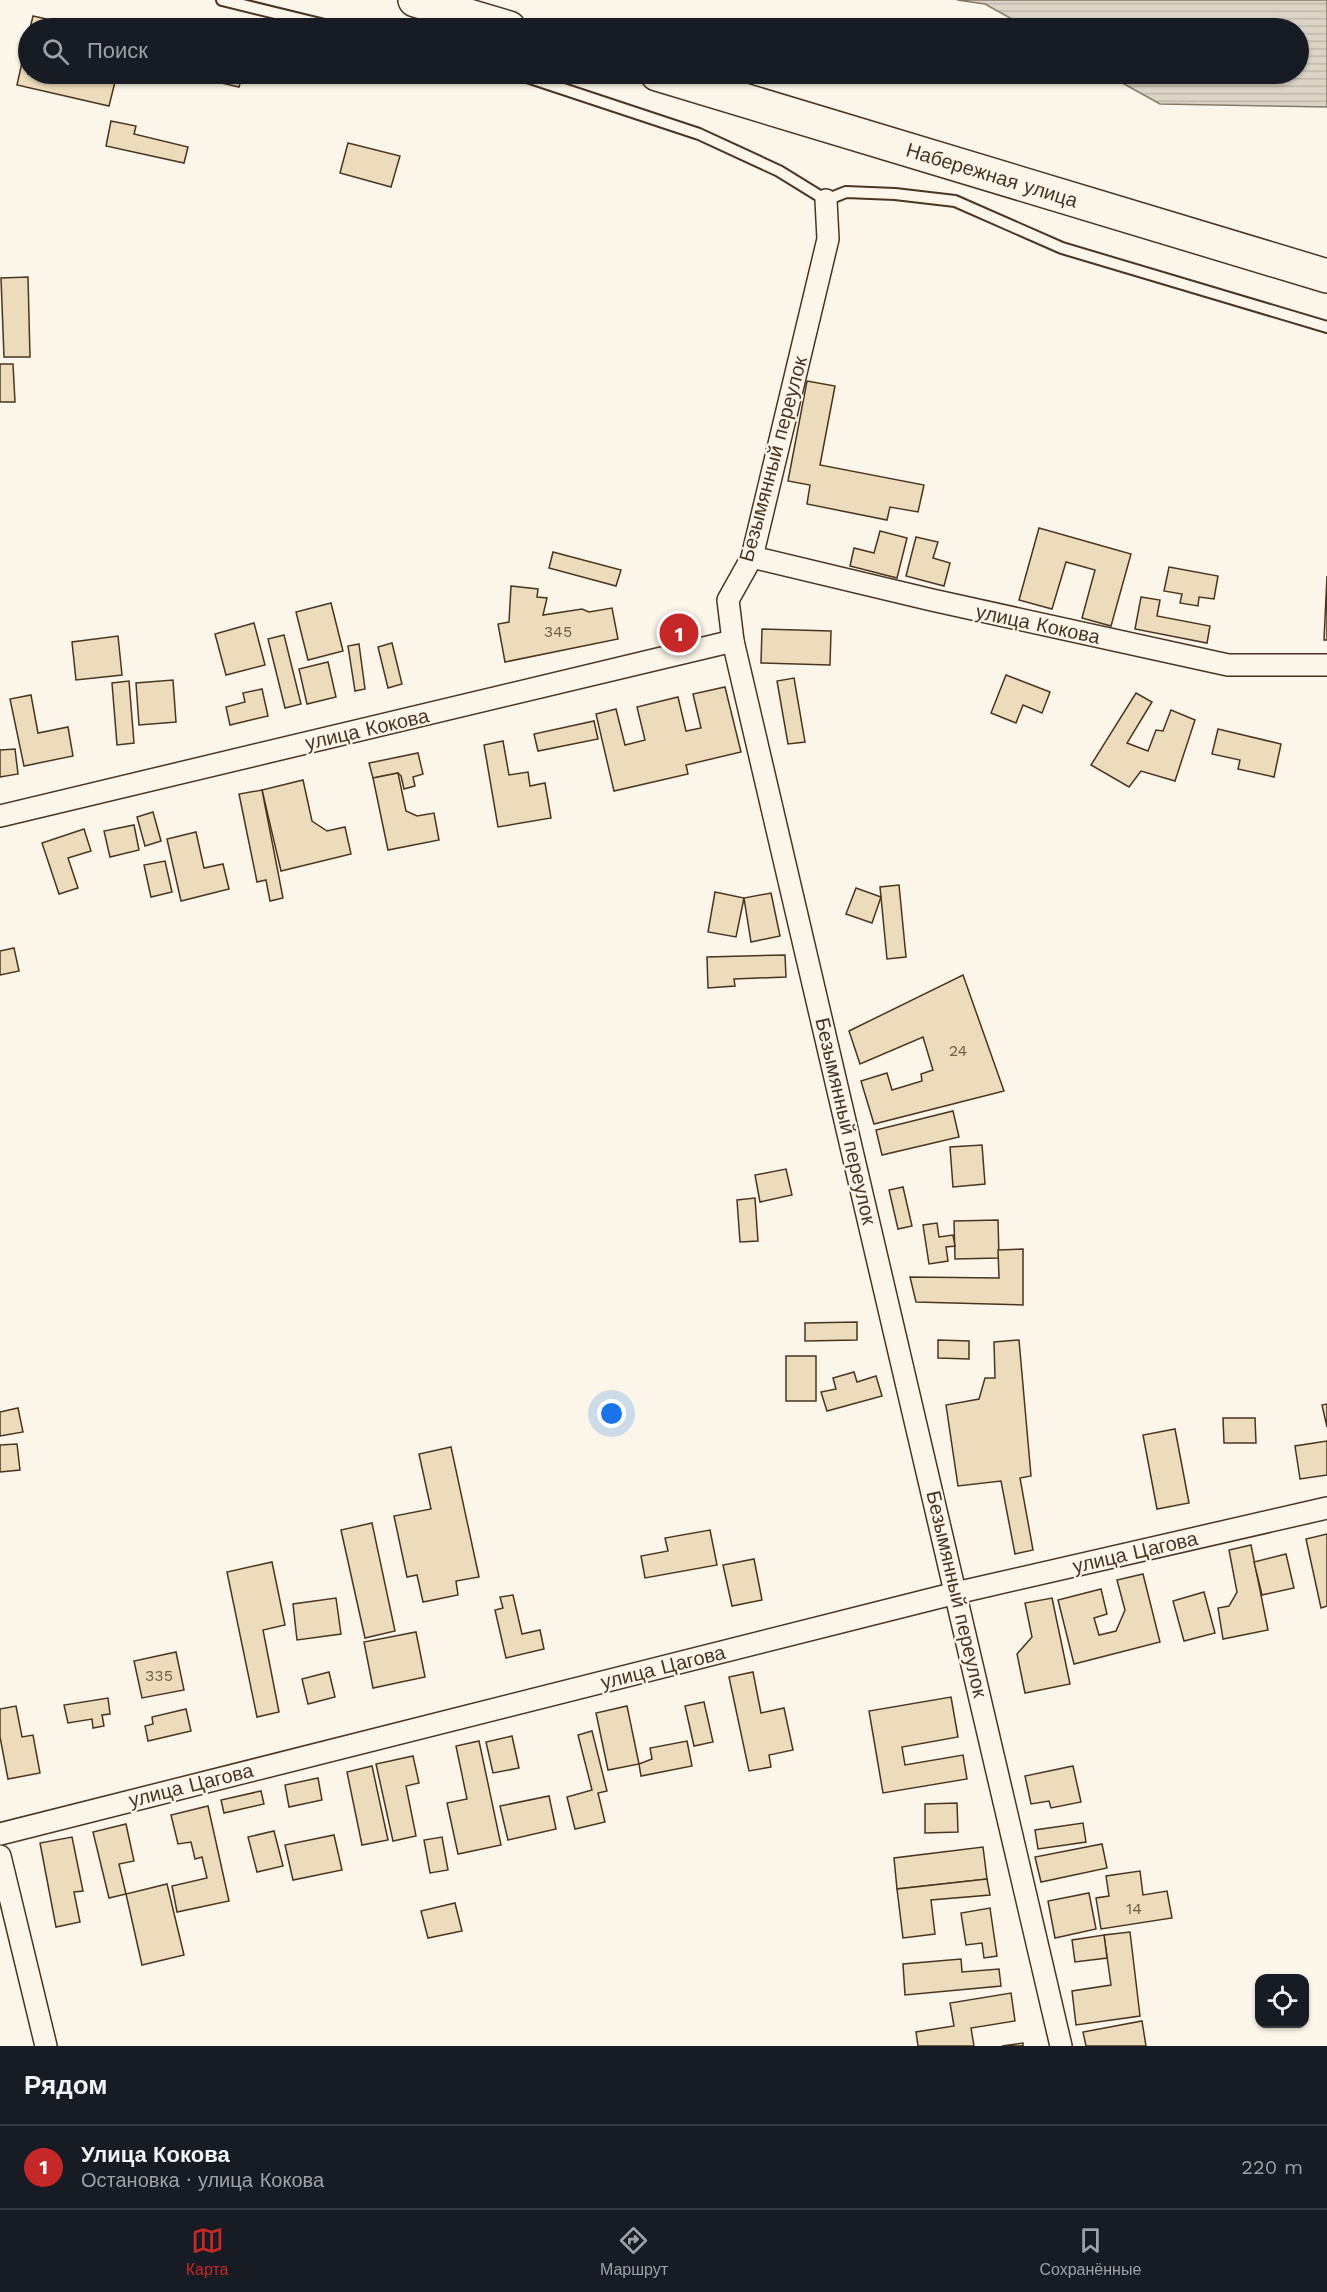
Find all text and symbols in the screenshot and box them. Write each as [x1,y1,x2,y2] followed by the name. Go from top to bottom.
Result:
[18,18,1309,84] search box
[39,35,72,68] icon: search
[87,38,148,63] text: Поиск
[903,137,1082,213] street label: Набережная улица
[734,353,812,564] street label: Безымянный переулок
[974,599,1103,649] street label: улица Кокова
[660,610,698,656] pin: 1
[544,622,572,641] house number: 345
[303,703,432,755] street label: улица Кокова
[810,1015,882,1227] street label: Безымянный переулок
[949,1041,968,1060] house number: 24
[597,1399,626,1428] your location
[921,1488,993,1700] street label: Безымянный переулок
[1070,1526,1201,1578] street label: улица Цагова
[598,1640,729,1694] street label: улица Цагова
[145,1666,173,1685] house number: 335
[126,1758,257,1812] street label: улица Цагова
[1126,1899,1142,1918] house number: 14
[1255,1974,1309,2028] map controls
[1255,1974,1309,2028] button: locate
[24,2070,107,2100] text: Рядом
[81,2142,230,2167] text: Улица Кокова
[39,2155,48,2179] text: 1
[1241,2155,1303,2179] text: 220 m
[81,2168,324,2192] text: Остановка · улица Кокова
[186,2224,229,2279] tab: Карта
[600,2224,668,2279] tab: Маршрут
[1039,2224,1141,2279] tab: Сохранённые

